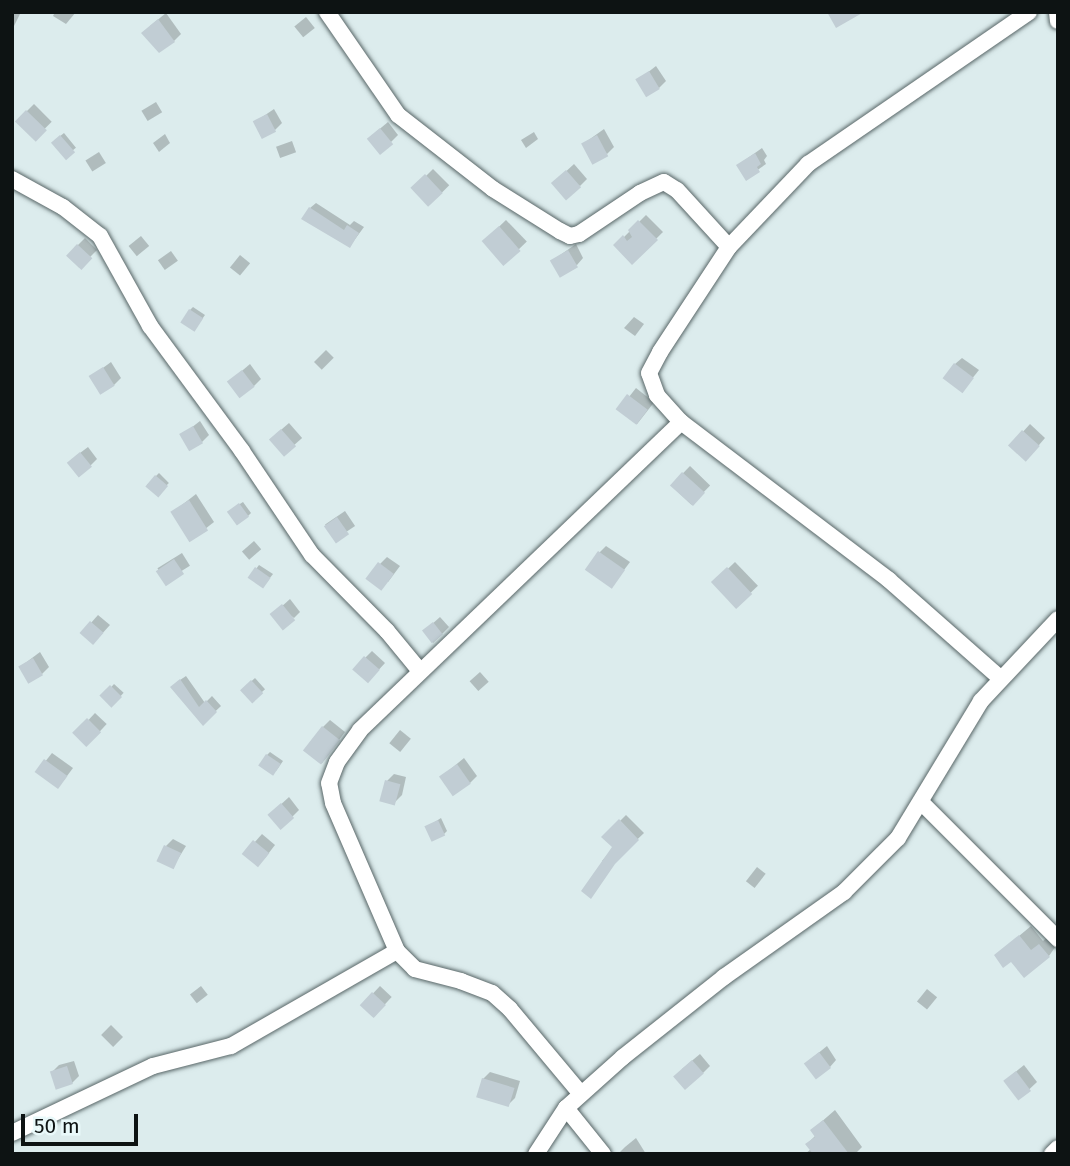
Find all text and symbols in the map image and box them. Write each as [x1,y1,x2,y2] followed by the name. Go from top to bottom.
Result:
[24,1100,142,1144] scale bar
[34,1113,80,1139] text: 50 m

